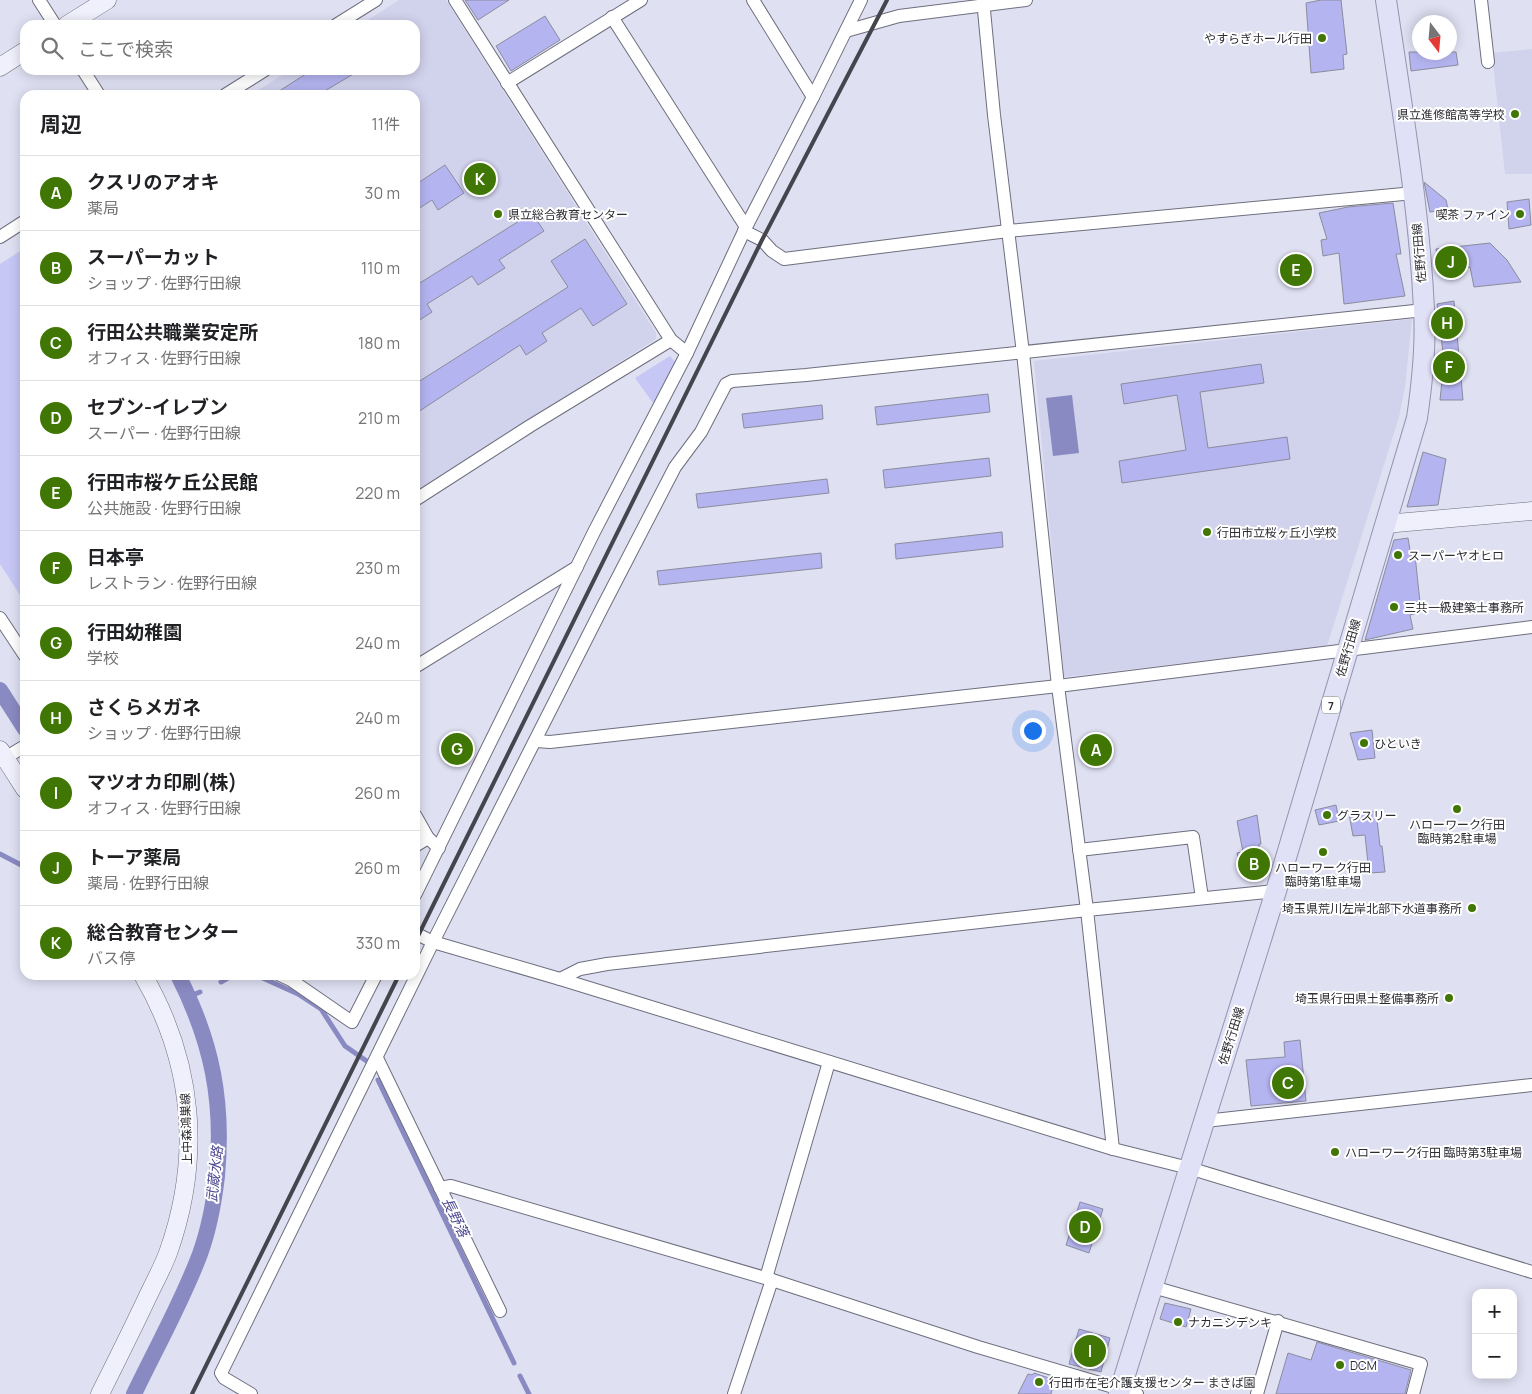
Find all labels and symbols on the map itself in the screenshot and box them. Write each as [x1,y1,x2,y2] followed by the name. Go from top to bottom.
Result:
[1412,15,1457,60] north arrow
[1204,30,1312,47] place label: やすらぎホール行田
[1316,32,1328,44] marker: やすらぎホール行田
[1397,106,1505,123] place label: 県立進修館高等学校
[1509,108,1521,120] marker: 県立進修館高等学校
[464,160,496,198] pin: K
[508,206,628,223] place label: 県立総合教育センター
[1436,206,1510,223] place label: 喫茶 ファイン
[492,208,504,220] marker: 県立総合教育センター
[1514,208,1526,220] marker: 喫茶 ファイン
[1408,222,1430,284] street label: 佐野行田線
[1435,243,1467,281] pin: J
[1280,251,1312,289] pin: E
[1431,304,1463,342] pin: H
[1433,348,1465,386] pin: F
[1217,524,1337,541] place label: 行田市立桜ヶ丘小学校
[1201,526,1213,538] marker: 行田市立桜ヶ丘小学校
[1408,547,1504,564] place label: スーパーヤオヒロ
[1392,549,1404,561] marker: スーパーヤオヒロ
[1404,599,1524,616] place label: 三共一級建築士事務所
[1388,601,1400,613] marker: 三共一級建築士事務所
[1332,617,1364,679] street label: 佐野行田線
[1322,696,1340,714] road number: 7
[1020,718,1046,744] your location
[441,730,473,768] pin: G
[1080,731,1112,769] pin: A
[1374,735,1422,752] place label: ひといき
[1358,737,1370,749] marker: ひといき
[1451,803,1463,815] marker: ハローワーク行田 臨時第2駐車場
[1337,807,1397,824] place label: グラスリー
[1321,809,1333,821] marker: グラスリー
[1409,816,1505,847] place label: ハローワーク行田 臨時第2駐車場
[1238,845,1270,883] pin: B
[1317,846,1329,858] marker: ハローワーク行田 臨時第1駐車場
[1275,859,1371,890] place label: ハローワーク行田 臨時第1駐車場
[1282,900,1462,917] place label: 埼玉県荒川左岸北部下水道事務所
[1466,902,1478,914] marker: 埼玉県荒川左岸北部下水道事務所
[1295,990,1439,1007] place label: 埼玉県行田県土整備事務所
[1443,992,1455,1004] marker: 埼玉県行田県土整備事務所
[1214,1005,1248,1067] street label: 佐野行田線
[1272,1064,1304,1102] pin: C
[176,1093,196,1165] street label: 上中森鴻巣線
[202,1144,226,1203] water label: 武蔵水路
[1345,1144,1522,1161] place label: ハローワーク行田 臨時第3駐車場
[1329,1146,1341,1158] marker: ハローワーク行田 臨時第3駐車場
[438,1194,475,1242] water label: 長野落
[1069,1208,1101,1246] pin: D
[1188,1314,1272,1331] place label: ナカニシデンキ
[1172,1316,1184,1328] marker: ナカニシデンキ
[1074,1332,1106,1370] pin: I
[1350,1357,1377,1374] place label: DCM
[1334,1359,1346,1371] marker: DCM
[1049,1374,1255,1391] place label: 行田市在宅介護支援センター まきば園
[1033,1376,1045,1388] marker: 行田市在宅介護支援センター まきば園

